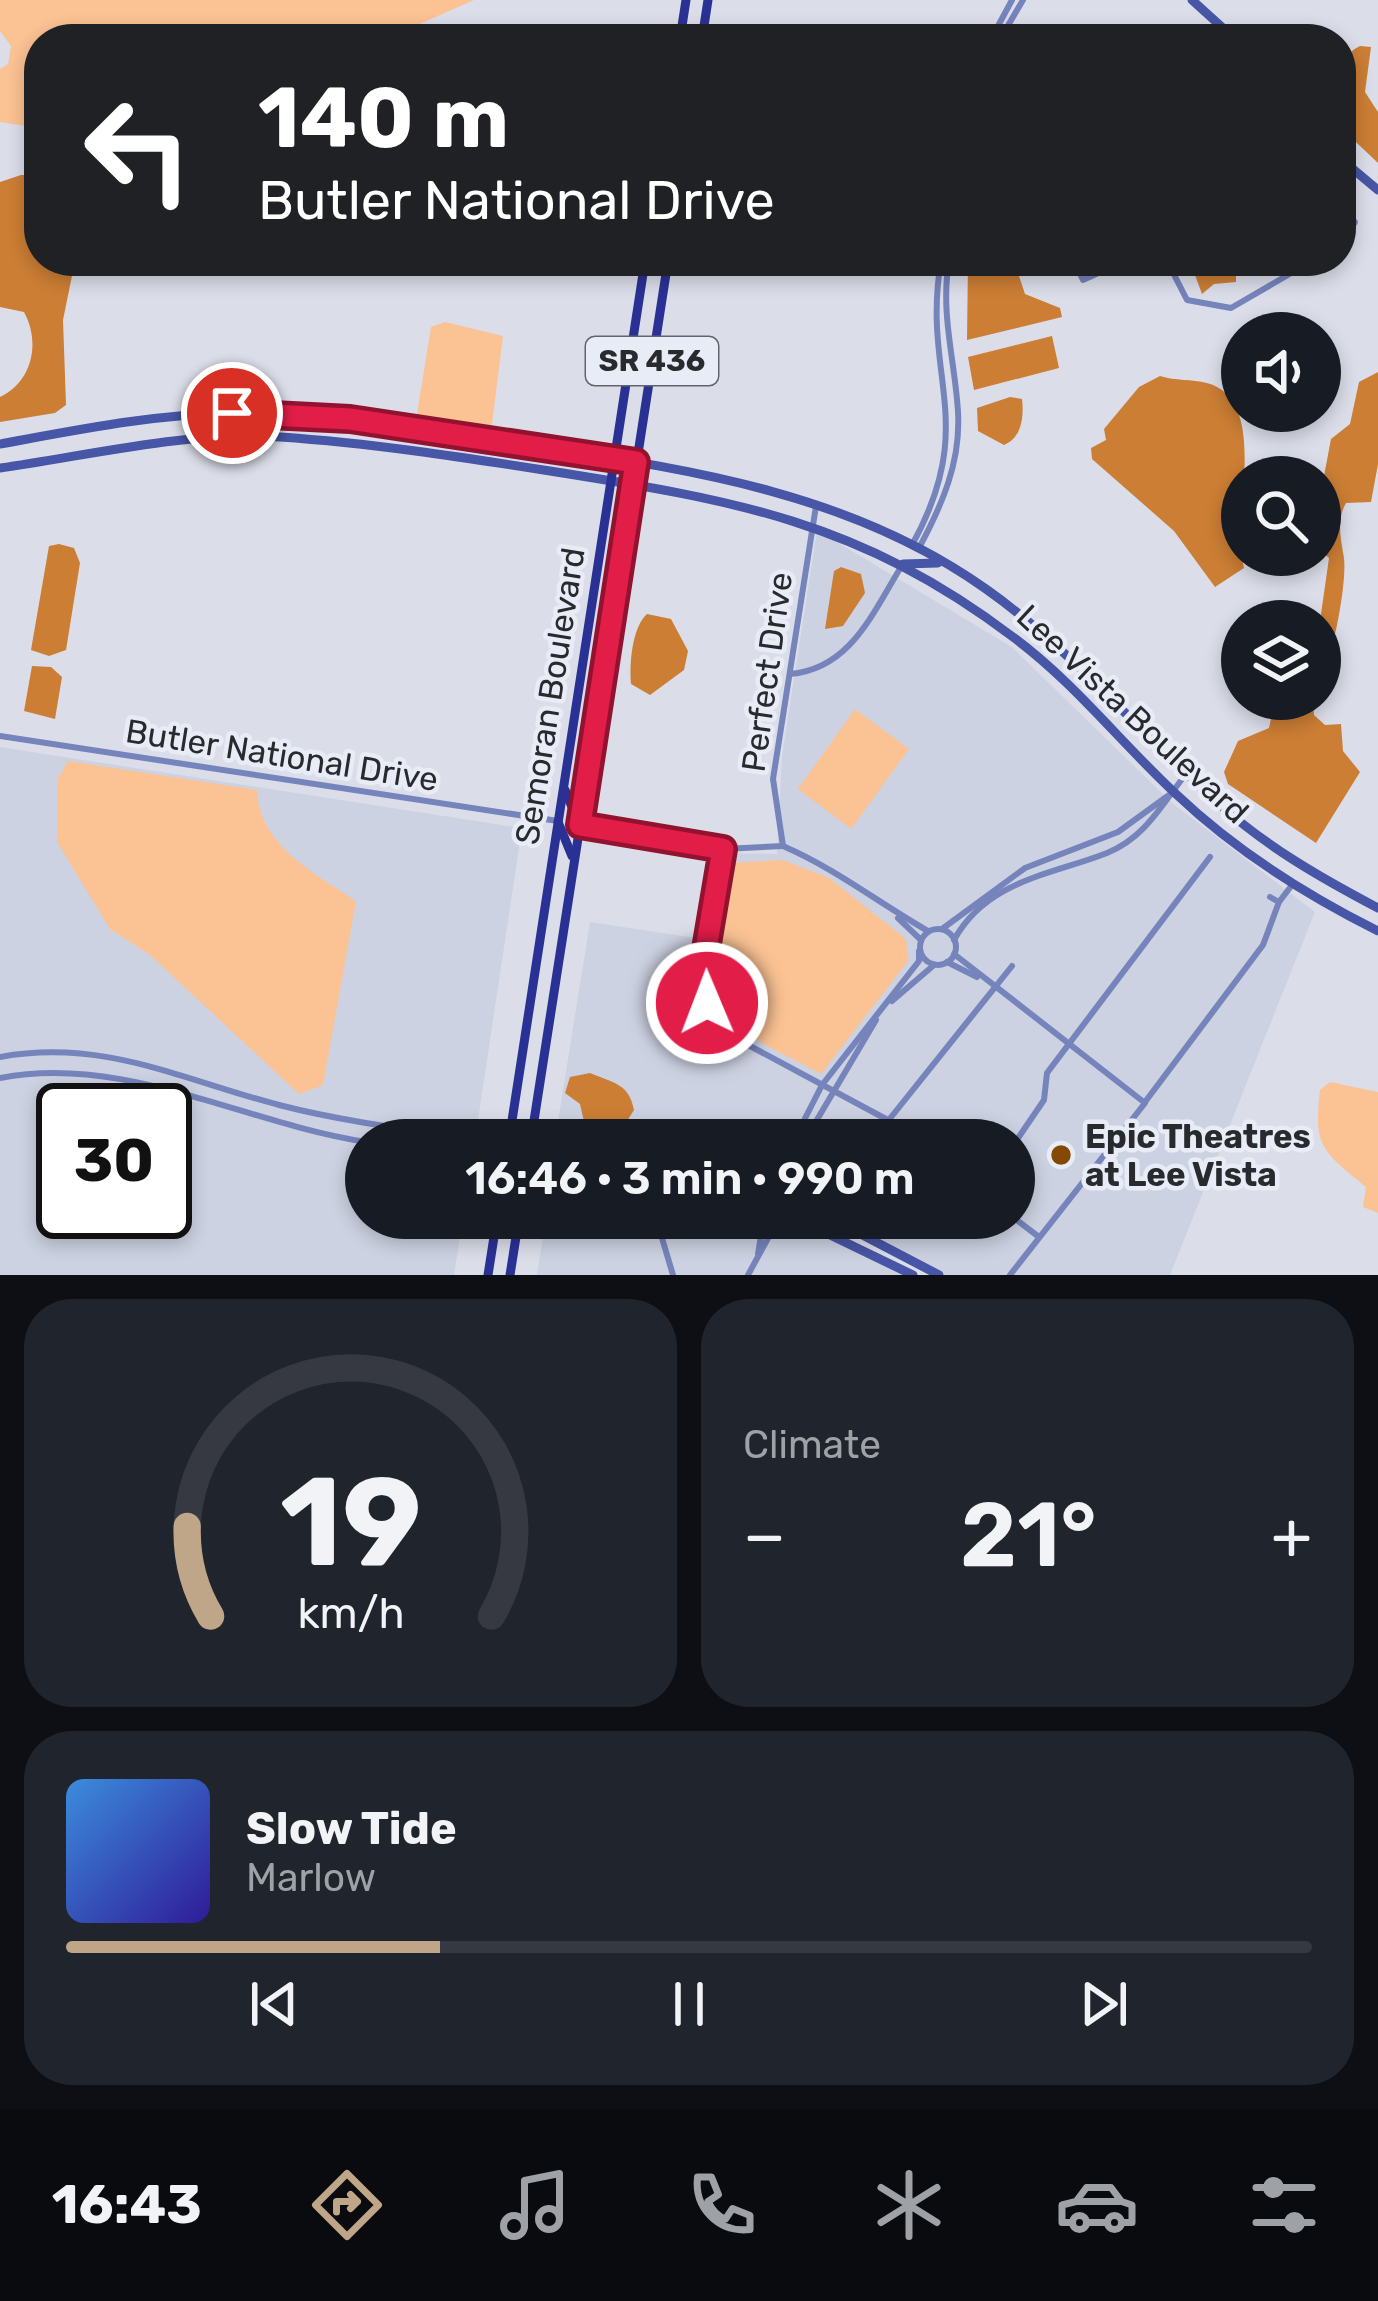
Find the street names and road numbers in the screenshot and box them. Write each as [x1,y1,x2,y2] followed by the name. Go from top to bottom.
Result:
[586,337,718,385] road number: SR 436
[507,545,593,847] street label: Semoran Boulevard
[734,570,800,774] street label: Perfect Drive
[1009,597,1257,831] street label: Lee Vista Boulevard
[123,711,441,799] street label: Butler National Drive

